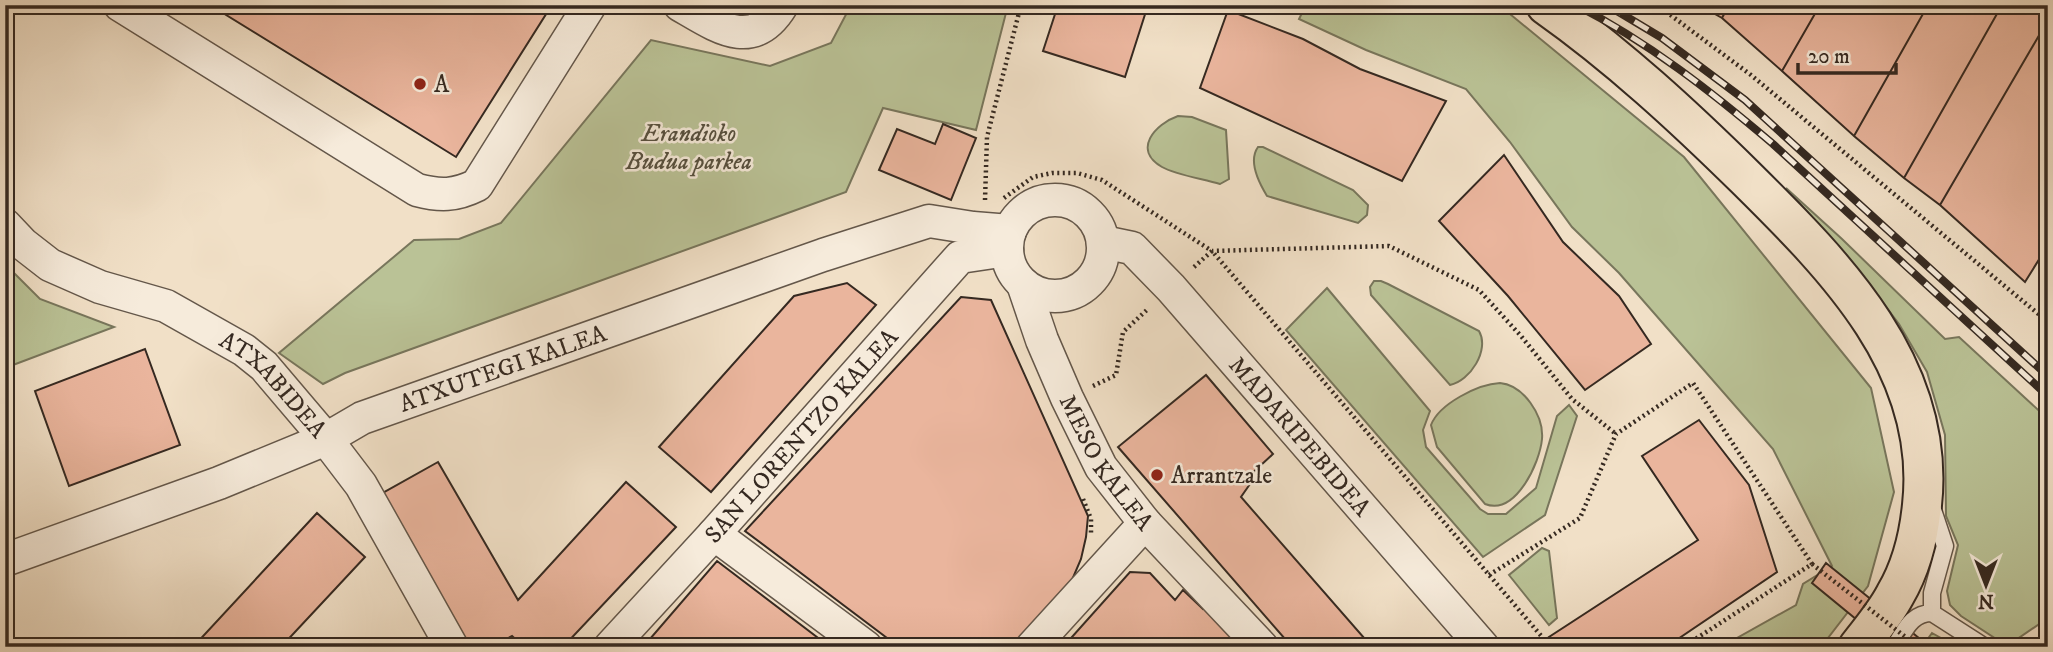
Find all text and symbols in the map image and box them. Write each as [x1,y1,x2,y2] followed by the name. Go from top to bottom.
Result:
[1798,32,1896,76] scale bar
[1808,44,1850,70] text: 20 m
[434,70,450,100] place label: A
[412,76,428,92] marker: A
[625,119,752,177] park label: Erandioko Budua parkea
[395,319,611,420] street label: ATXUTEGI KALEA
[699,322,906,550] street label: SAN LORENTZO KALEA
[214,325,333,445] street label: ATXABIDEA
[1222,351,1377,524] street label: MADARIPEBIDEA
[1052,390,1160,538] street label: MESO KALEA
[1171,461,1272,491] place label: Arrantzale
[1149,467,1165,483] marker: Arrantzale
[1952,550,2022,620] north arrow
[1978,589,1994,612] text: N

